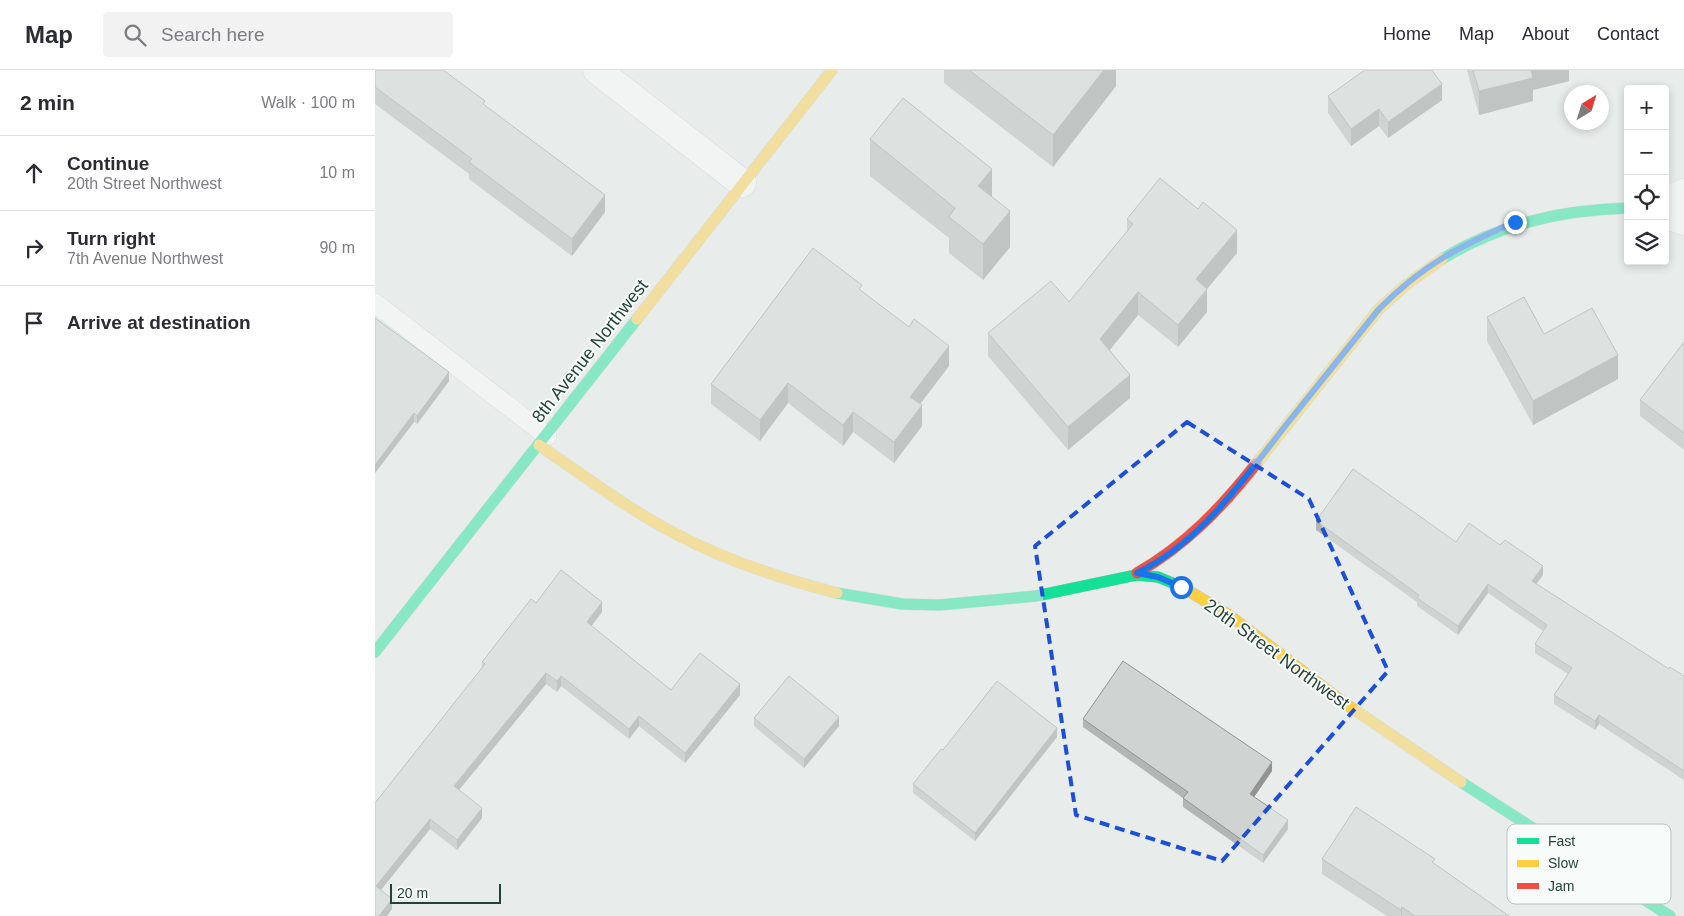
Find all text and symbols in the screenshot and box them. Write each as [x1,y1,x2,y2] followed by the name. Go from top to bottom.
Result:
[103,12,453,57] search box
[25,21,73,48] text: Map
[121,21,149,49] icon: search
[161,24,265,45] text: Search here
[1383,24,1431,44] text: Home
[1459,24,1494,44] text: Map
[1522,24,1569,44] text: About
[1597,24,1659,44] text: Contact
[1564,85,1609,130] north arrow
[1624,85,1669,265] map controls
[1624,85,1669,130] button: +
[20,91,75,114] text: 2 min
[261,94,355,111] text: Walk · 100 m
[1624,130,1669,175] button: −
[67,153,149,174] text: Continue
[20,159,48,187] icon: ahead
[319,164,355,181] text: 10 m
[67,175,222,192] text: 20th Street Northwest
[1624,175,1669,220] button: locate
[1504,211,1527,234] route end
[1624,220,1669,265] button: layers
[67,228,155,249] text: Turn right
[20,234,48,262] icon: right
[319,239,355,256] text: 90 m
[67,250,223,267] text: 7th Avenue Northwest
[528,276,652,426] street label: 8th Avenue Northwest
[20,309,48,337] icon: arrive
[67,312,251,333] text: Arrive at destination
[1170,576,1193,599] route start
[1201,595,1353,713] street label: 20th Street Northwest
[1507,824,1671,904] legend
[1548,833,1575,849] text: Fast
[1548,855,1579,871] text: Slow
[1548,878,1574,894] text: Jam
[390,881,501,904] scale bar
[397,885,428,901] text: 20 m

